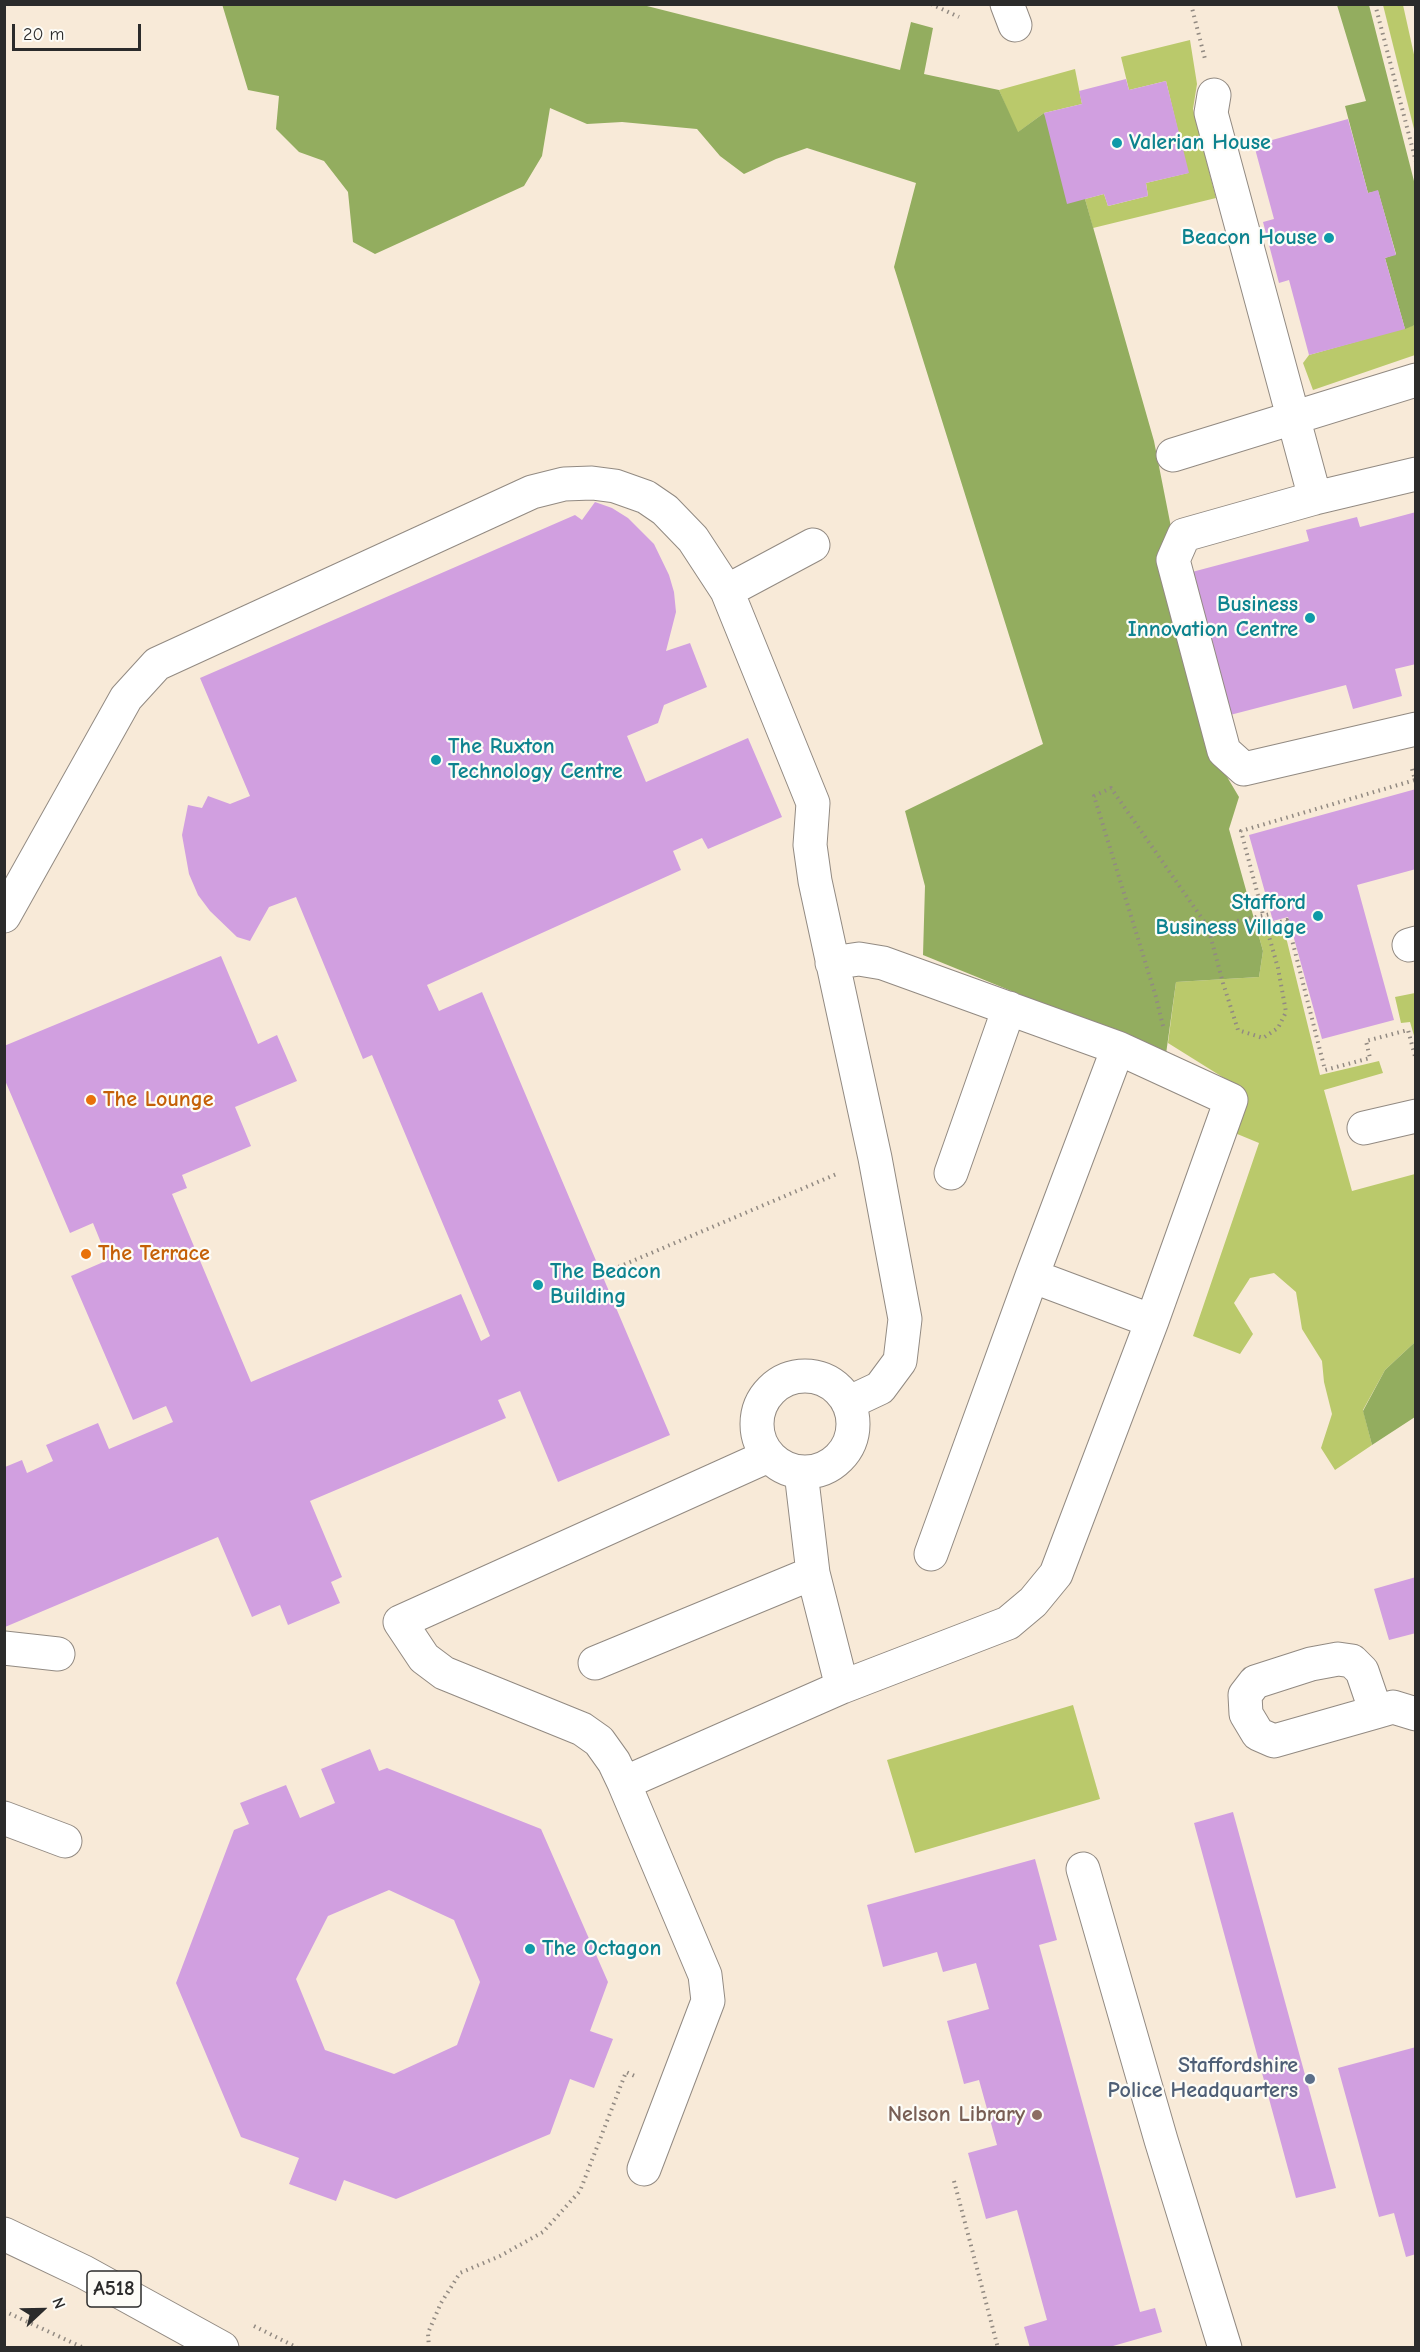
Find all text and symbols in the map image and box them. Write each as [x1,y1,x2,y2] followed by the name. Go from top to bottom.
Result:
[15,12,144,50] scale bar
[23,24,64,45] text: 20 m
[1129,130,1271,156] place label: Valerian House
[1110,136,1124,150] marker: Valerian House
[1181,225,1317,251] place label: Beacon House
[1322,231,1336,245] marker: Beacon House
[1128,592,1298,644] place label: Business Innovation Centre
[1303,611,1317,625] marker: Business Innovation Centre
[448,734,623,786] place label: The Ruxton Technology Centre
[429,753,443,767] marker: The Ruxton Technology Centre
[1156,890,1306,942] place label: Stafford Business Village
[1311,909,1325,923] marker: Stafford Business Village
[103,1087,214,1113] place label: The Lounge
[84,1093,98,1107] marker: The Lounge
[98,1241,210,1267] place label: The Terrace
[79,1247,93,1261] marker: The Terrace
[550,1259,661,1310] place label: The Beacon Building
[531,1278,545,1292] marker: The Beacon Building
[542,1936,661,1962] place label: The Octagon
[523,1942,537,1956] marker: The Octagon
[1107,2053,1298,2104] place label: Staffordshire Police Headquarters
[1303,2072,1317,2086] marker: Staffordshire Police Headquarters
[888,2102,1025,2128] place label: Nelson Library
[1030,2108,1044,2122] marker: Nelson Library
[87,2271,141,2307] road number: A518
[12,2280,72,2340] north arrow
[48,2295,69,2311] text: N

